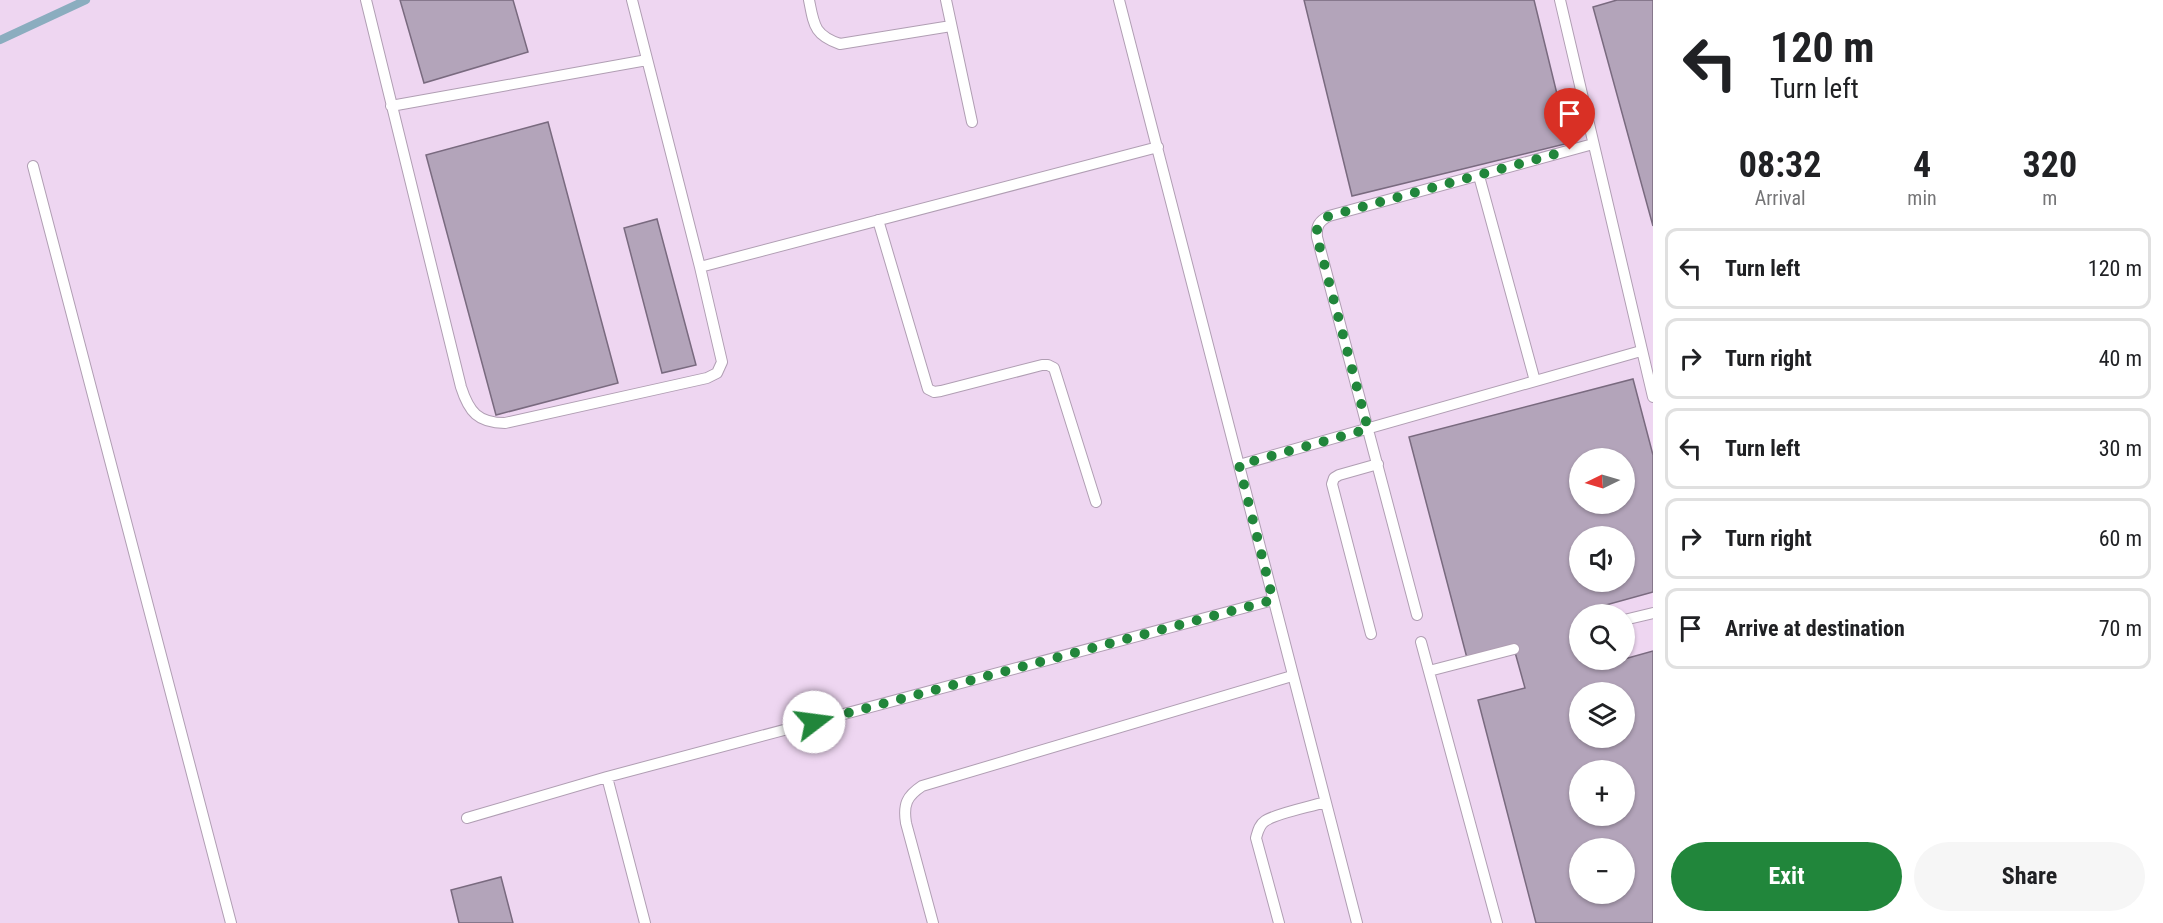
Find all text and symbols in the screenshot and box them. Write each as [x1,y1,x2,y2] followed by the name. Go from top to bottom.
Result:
[1770,23,1875,72] text: 120 m
[1671,24,1749,102] icon: left
[1770,73,1859,105] text: Turn left
[1544,88,1595,150] pin
[1553,97,1586,130] icon: arrive
[1739,144,1821,186] text: 08:32
[1913,144,1931,186] text: 4
[2023,144,2077,186] text: 320
[1755,186,1806,210] text: Arrival
[1907,186,1937,210] text: min
[2042,186,2057,210] text: m
[1674,252,1707,285] icon: left
[1725,256,1800,281] text: Turn left
[2088,256,2142,281] text: 120 m
[1674,342,1707,375] icon: right
[1725,346,1812,371] text: Turn right
[2099,346,2142,371] text: 40 m
[1674,432,1707,465] icon: left
[1725,436,1800,461] text: Turn left
[2099,436,2142,461] text: 30 m
[1569,448,1635,514] north arrow
[1569,448,1635,904] map controls
[1674,522,1707,555] icon: right
[1569,526,1635,592] button: sound
[1725,526,1812,551] text: Turn right
[2099,526,2142,551] text: 60 m
[1569,604,1635,670] button: search
[1674,612,1707,645] icon: arrive
[1725,616,1905,641] text: Arrive at destination
[2099,616,2142,641] text: 70 m
[1569,682,1635,748] button: layers
[782,690,846,754] position arrow
[1569,760,1635,826] button: +
[1569,838,1635,904] button: −
[1671,842,1902,911] button: Exit
[1914,842,2145,911] button: Share

